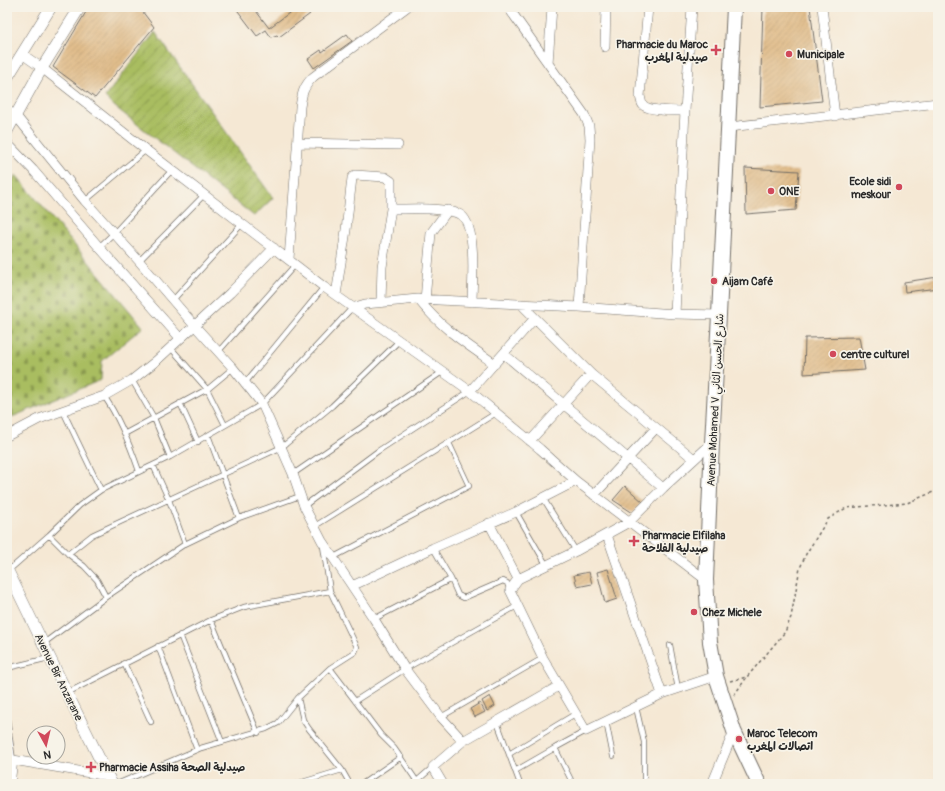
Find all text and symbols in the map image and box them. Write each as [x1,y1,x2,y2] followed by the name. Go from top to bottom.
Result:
[616,38,708,64] place label: Pharmacie du Maroc صيدلية المغرب
[711,45,721,55] marker: Pharmacie du Maroc صيدلية المغرب
[797,48,845,61] place label: Municipale
[784,49,794,59] marker: Municipale
[849,175,892,201] place label: Ecole sidi meskour
[894,182,904,192] marker: Ecole sidi meskour
[779,185,799,198] place label: ONE
[766,186,776,196] marker: ONE
[722,275,773,288] place label: Aijam Café
[709,276,719,286] marker: Aijam Café
[704,313,731,487] street label: Avenue Mohamed V شارع الحسن الثاني
[840,348,910,361] place label: centre culturel
[828,349,838,359] marker: centre culturel
[642,529,725,555] place label: Pharmacie Elfilaha صيدلية الفلاحة
[629,536,639,546] marker: Pharmacie Elfilaha صيدلية الفلاحة
[702,606,762,619] place label: Chez Michele
[689,607,699,617] marker: Chez Michele
[32,632,86,723] street label: Avenue Bir Anzarane
[26,725,66,765] north arrow
[747,727,818,753] place label: Maroc Telecom اتصالات المغرب
[734,734,744,744] marker: Maroc Telecom اتصالات المغرب
[42,747,52,761] text: N
[99,761,245,774] place label: Pharmacie Assiha صيدلية الصحة
[86,762,96,772] marker: Pharmacie Assiha صيدلية الصحة

